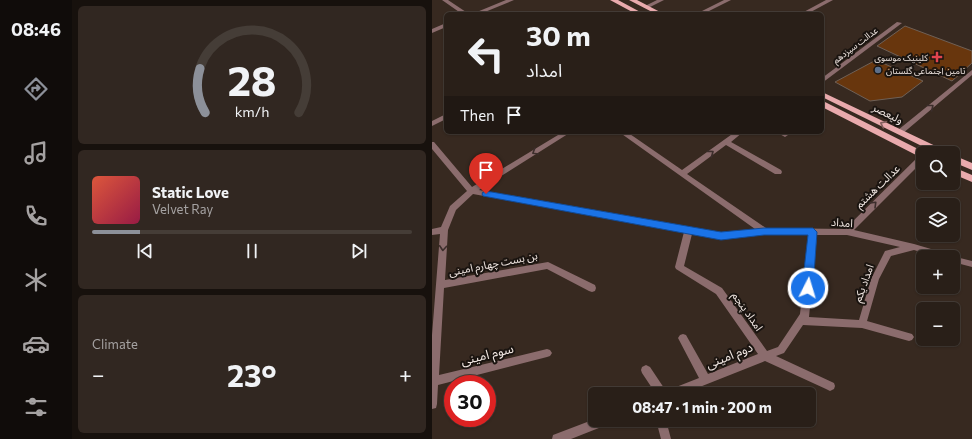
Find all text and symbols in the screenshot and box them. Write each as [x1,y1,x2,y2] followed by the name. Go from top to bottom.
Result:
[11,18,61,40] text: 08:46
[526,18,591,52] text: 30 m
[830,24,881,67] street label: عدالت سیزدهم
[460,28,512,80] icon: left
[931,51,943,63] marker: کلینیک موسوی
[874,52,928,64] place label: کلینیک موسوی
[227,54,277,105] text: 28
[526,59,562,81] text: امداد
[873,65,883,75] marker: تامین اجتماعی گلستان
[886,65,966,76] place label: تامین اجتماعی گلستان
[22,75,50,103] icon: directions
[869,100,905,127] street label: ولیعصر
[235,102,269,120] text: km/h
[503,104,525,126] icon: arrive
[926,105,933,112] one-way arrow
[460,106,495,124] text: Then
[880,121,888,129] one-way arrow
[22,139,50,167] icon: music
[916,146,960,346] map controls
[916,146,960,190] button: search
[532,148,539,155] one-way arrow
[707,150,714,158] one-way arrow
[469,153,503,194] pin
[475,159,497,181] icon: arrive
[852,161,904,213] street label: عدالت هشتم
[152,183,229,201] text: Static Love
[916,198,960,242] button: layers
[152,201,213,217] text: Velvet Ray
[869,201,877,209] one-way arrow
[22,202,50,230] icon: phone
[831,215,853,229] street label: امداد
[134,240,156,262] icon: previous
[241,240,263,262] icon: pause
[348,240,370,262] icon: next
[438,245,447,251] one-way arrow
[447,248,539,280] street label: بن بست چهارم امینی
[916,250,960,294] button: +
[850,262,879,305] street label: امداد یکم
[22,266,50,294] icon: climate
[787,267,829,309] position arrow
[727,289,766,335] street label: امداد پنجم
[916,302,960,346] button: −
[22,330,50,358] icon: car
[92,336,138,352] text: Climate
[703,338,756,374] street label: دوم امینی
[459,340,516,370] street label: سوم امینی
[227,356,277,393] text: 23°
[92,361,105,388] text: −
[399,361,412,388] text: +
[444,375,496,427] speed limit sign: 30
[22,393,50,421] icon: filters
[632,398,772,416] text: 08:47 · 1 min · 200 m

